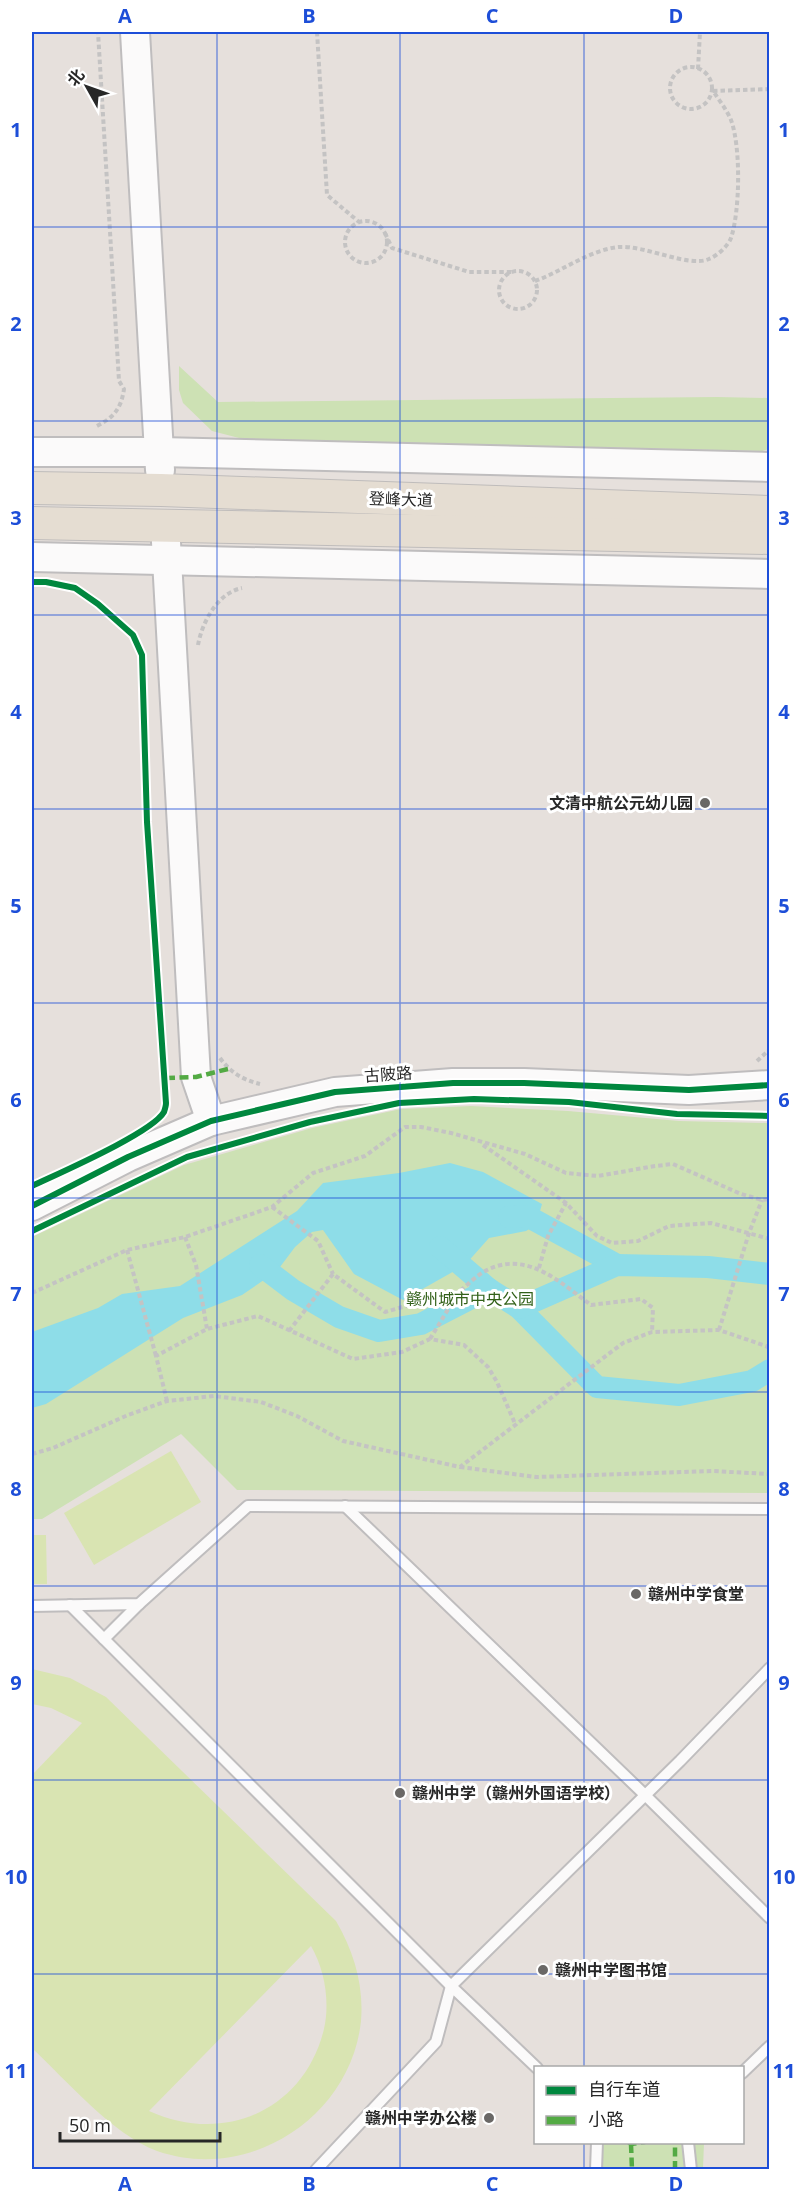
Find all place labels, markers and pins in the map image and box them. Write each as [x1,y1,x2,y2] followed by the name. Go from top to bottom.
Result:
[549,792,693,814] place label: 文清中航公元幼儿园
[698,796,712,810] marker: 文清中航公元幼儿园
[648,1583,744,1605] place label: 赣州中学食堂
[629,1587,643,1601] marker: 赣州中学食堂
[412,1782,620,1804] place label: 赣州中学（赣州外国语学校）
[393,1786,407,1800] marker: 赣州中学（赣州外国语学校）
[555,1959,667,1981] place label: 赣州中学图书馆
[536,1963,550,1977] marker: 赣州中学图书馆
[365,2107,477,2129] place label: 赣州中学办公楼
[482,2111,496,2125] marker: 赣州中学办公楼

